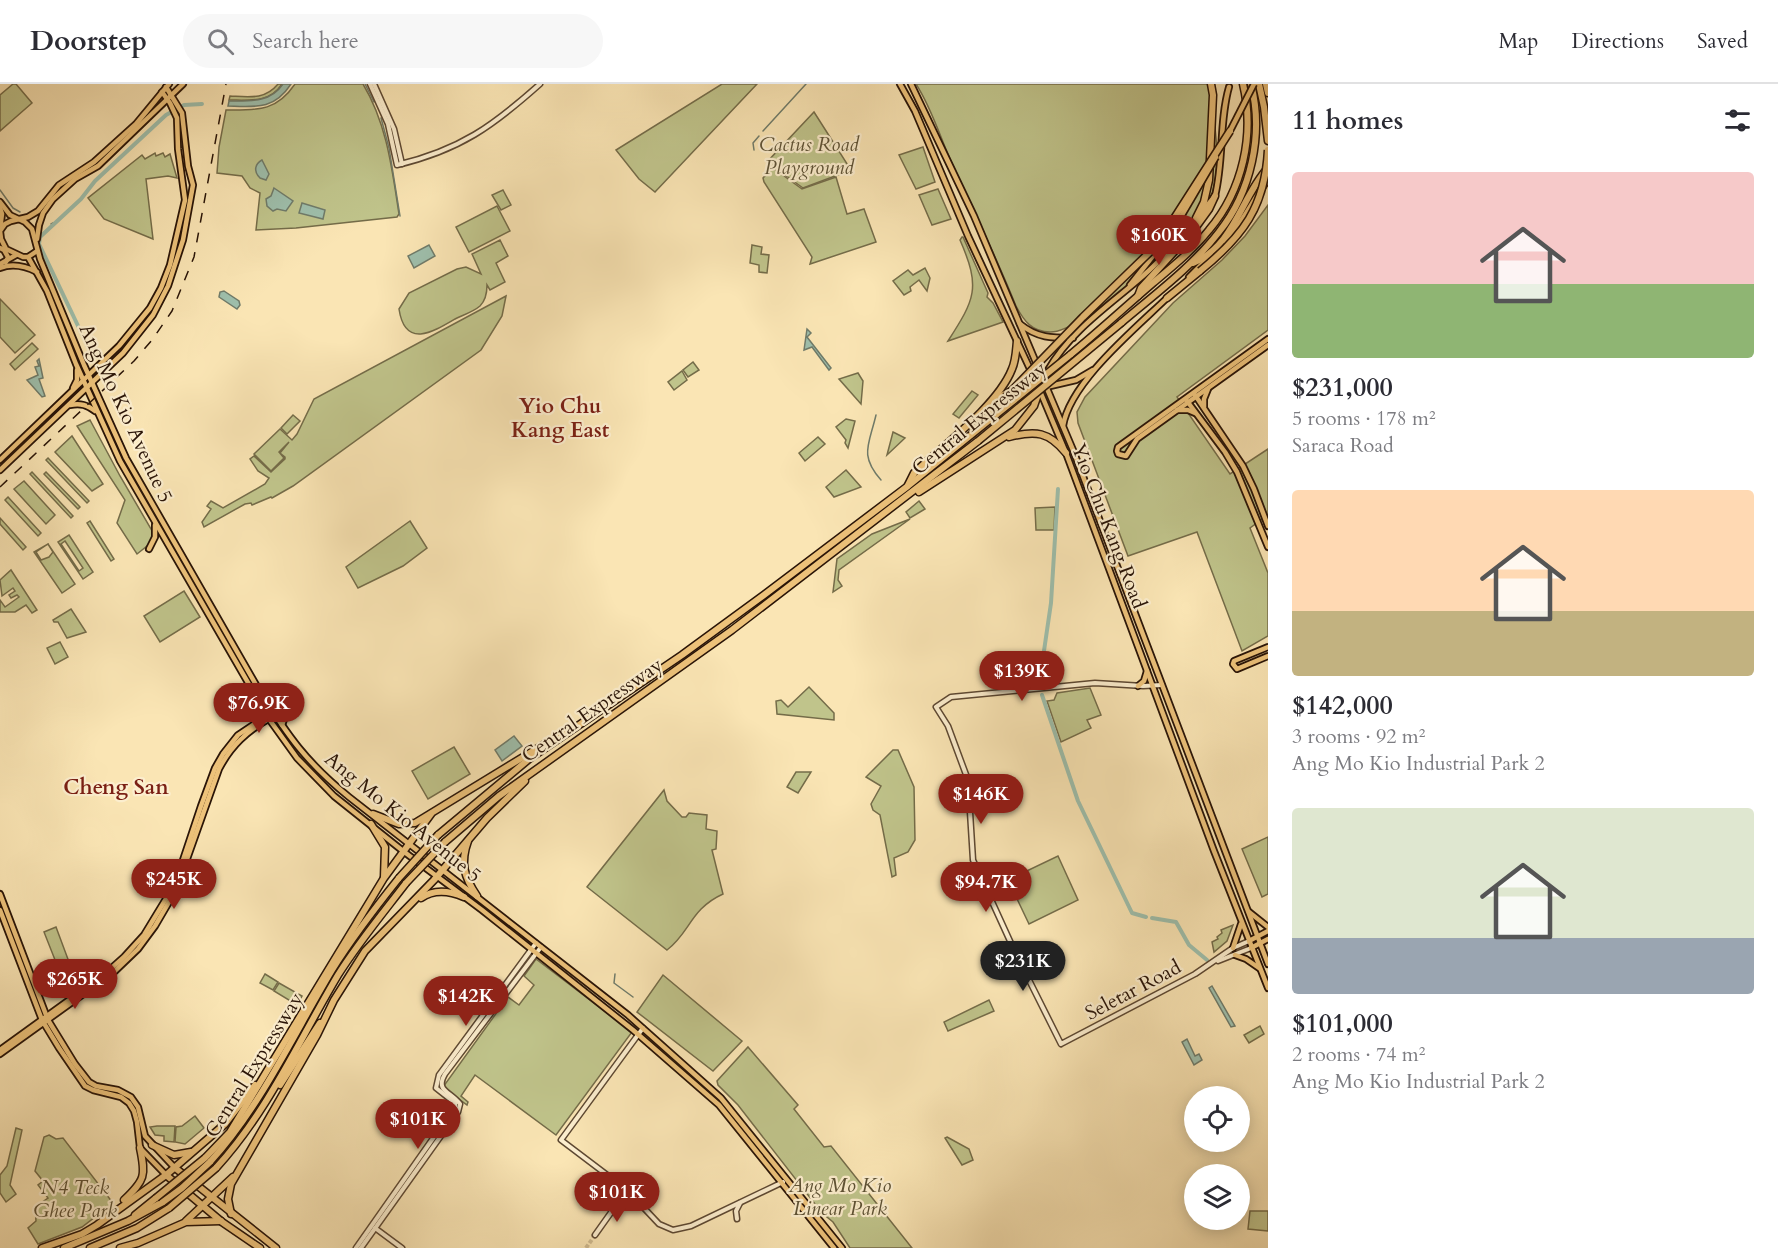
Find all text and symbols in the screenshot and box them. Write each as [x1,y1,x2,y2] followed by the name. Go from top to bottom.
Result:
[183,14,603,68] search box
[30,22,147,60] text: Doorstep
[204,25,237,58] icon: search
[252,26,359,56] text: Search here
[1498,27,1538,56] text: Map
[1571,27,1664,56] text: Directions
[1697,27,1748,56] text: Saved
[1292,103,1403,138] text: 11 homes
[1721,104,1754,137] icon: filters
[759,131,860,181] park label: Cactus Road Playground
[1469,211,1577,319] icon: home
[1117,215,1201,266] pin: $160K
[1130,221,1188,248] text: $160K
[73,319,179,507] street label: Ang Mo Kio Avenue 5
[906,355,1052,481] street label: Central Expressway
[1292,370,1393,405] text: $231,000
[511,392,610,445] district label: Yio Chu Kang East
[1292,405,1436,432] text: 5 rooms · 178 m²
[1292,432,1394,459] text: Saraca Road
[1065,440,1153,613] street label: Yio Chu Kang Road
[1469,529,1577,637] icon: home
[516,651,668,769] street label: Central Expressway
[980,651,1064,702] pin: $139K
[993,657,1051,684] text: $139K
[210,683,308,734] pin: $76.9K
[1292,688,1393,723] text: $142,000
[228,689,290,716] text: $76.9K
[1292,723,1425,750] text: 3 rooms · 92 m²
[319,745,487,889] street label: Ang Mo Kio Avenue 5
[1292,750,1545,777] text: Ang Mo Kio Industrial Park 2
[63,773,169,802] district label: Cheng San
[939,774,1023,825] pin: $146K
[952,780,1010,807] text: $146K
[1469,847,1577,955] icon: home
[132,859,216,910] pin: $245K
[937,862,1035,913] pin: $94.7K
[145,865,203,892] text: $245K
[955,868,1017,895] text: $94.7K
[981,941,1065,992] pin: $231K
[994,947,1052,974] text: $231K
[1080,953,1186,1027] street label: Seletar Road
[33,959,117,1010] pin: $265K
[46,965,104,992] text: $265K
[424,976,508,1027] pin: $142K
[437,982,495,1009] text: $142K
[198,987,310,1143] street label: Central Expressway
[1292,1006,1393,1041] text: $101,000
[1292,1041,1425,1068] text: 2 rooms · 74 m²
[1292,1068,1545,1095] text: Ang Mo Kio Industrial Park 2
[1184,1086,1250,1230] map controls
[1184,1086,1250,1152] button: locate
[376,1099,460,1150] pin: $101K
[389,1105,447,1132] text: $101K
[1184,1164,1250,1230] button: layers
[575,1172,659,1223] pin: $101K
[788,1172,891,1222] park label: Ang Mo Kio Linear Park
[33,1174,117,1224] park label: N4 Teck Ghee Park
[588,1178,646,1205] text: $101K

